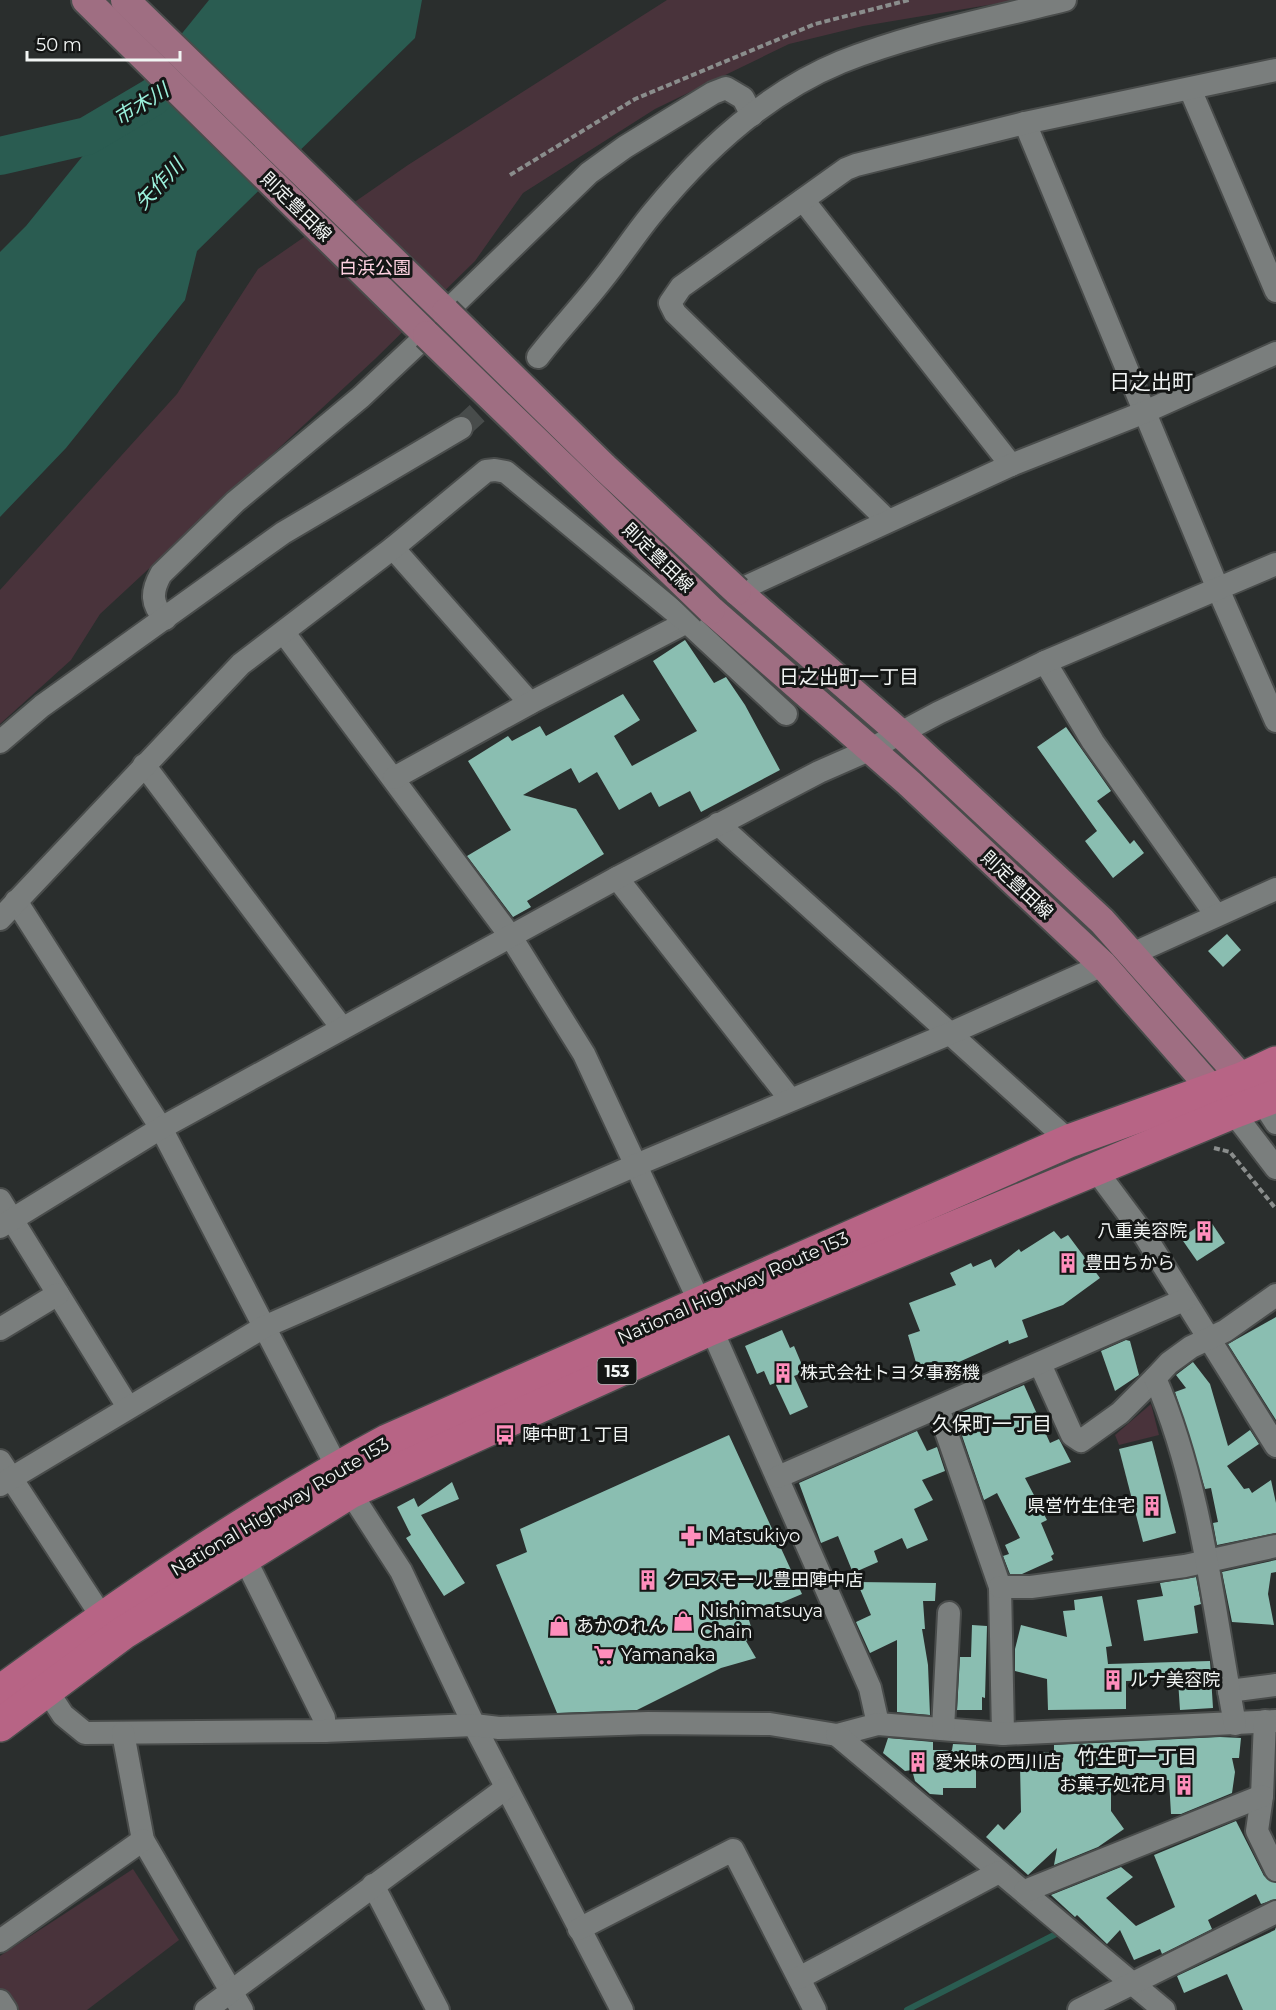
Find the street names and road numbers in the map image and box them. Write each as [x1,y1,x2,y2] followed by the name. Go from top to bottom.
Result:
[256,168,336,246] street label: 則定豊田線
[618,519,698,597] street label: 則定豊田線
[977,846,1057,924] street label: 則定豊田線
[614,1227,852,1349] street label: National Highway Route 153
[598,1358,636,1384] road number: 153
[167,1433,393,1581] street label: National Highway Route 153

